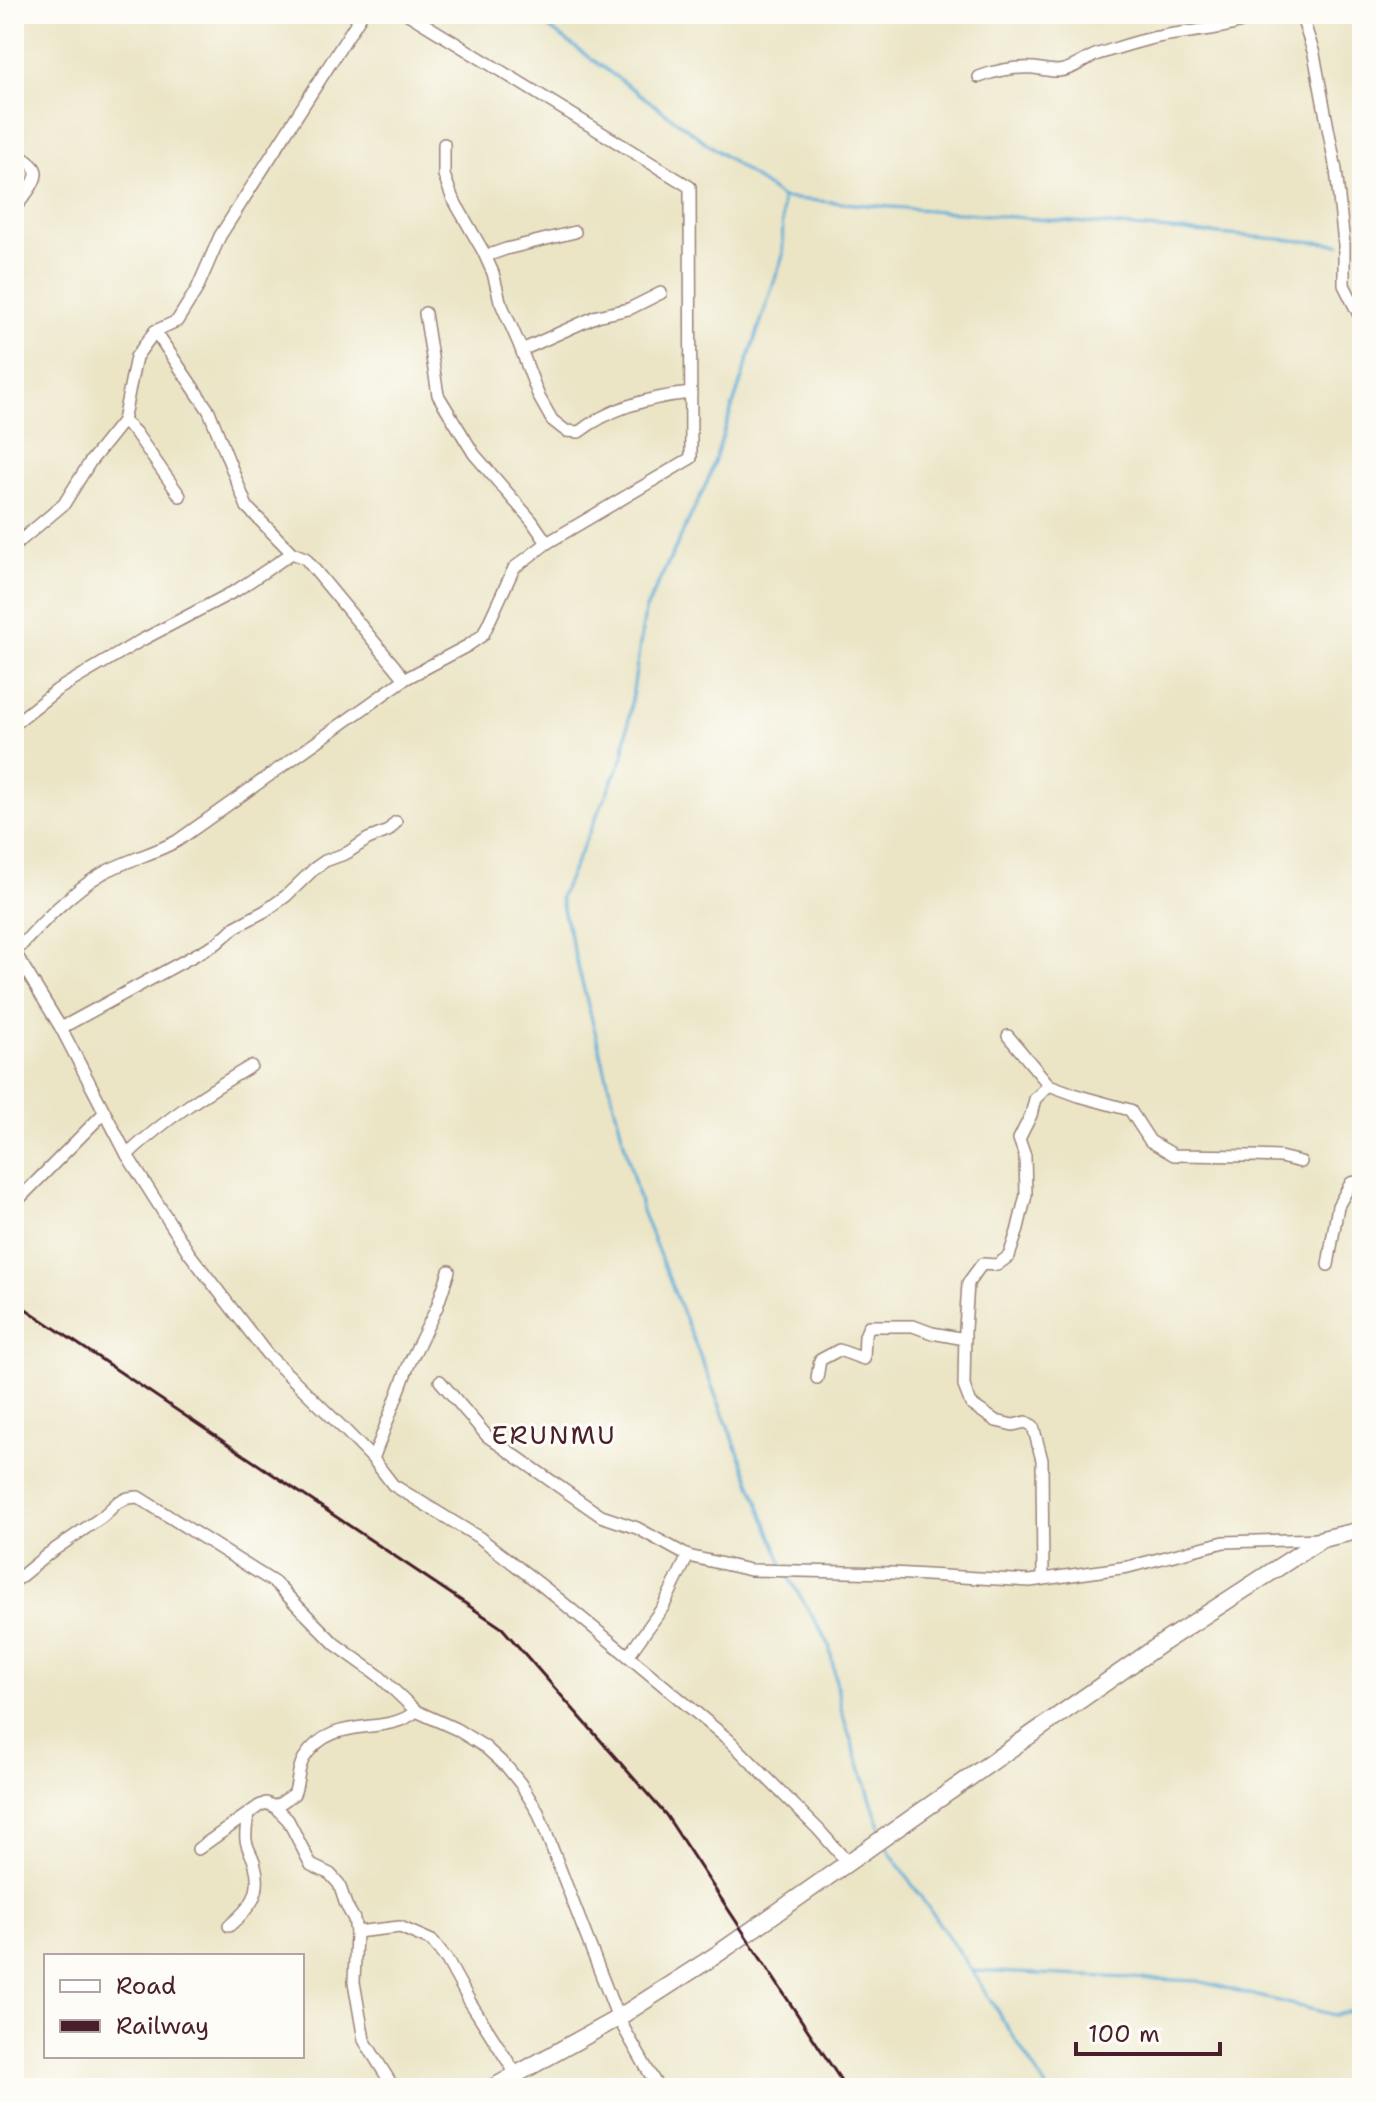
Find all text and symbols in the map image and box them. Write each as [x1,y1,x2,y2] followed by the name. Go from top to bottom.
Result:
[491,1417,617,1452] district label: ERUNMU
[44,1954,304,2058] legend
[116,1970,176,2002] text: Road
[1076,2006,1220,2056] scale bar
[116,2010,209,2042] text: Railway
[1088,2018,1160,2050] text: 100 m

